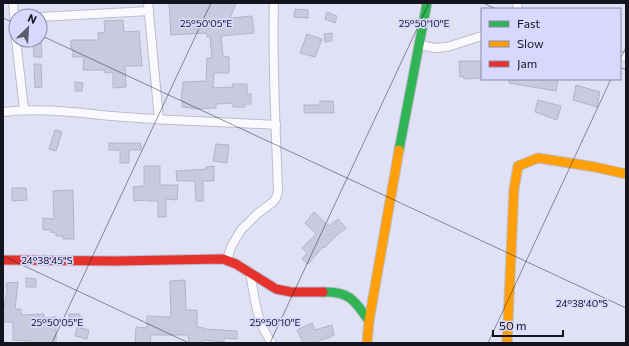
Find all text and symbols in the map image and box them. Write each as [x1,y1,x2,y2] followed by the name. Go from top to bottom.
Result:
[8,8,48,48] north arrow
[481,8,621,80] legend
[26,11,39,26] text: N
[517,16,540,30] text: Fast
[180,17,232,29] text: 25°50'05"E
[399,17,449,29] text: 25°50'10"E
[517,36,544,50] text: Slow
[517,56,537,71] text: Jam
[21,254,73,266] text: 24°38'45"S
[556,297,608,309] text: 24°38'40"S
[493,312,563,338] scale bar
[31,316,83,328] text: 25°50'05"E
[250,316,300,328] text: 25°50'10"E
[499,318,527,332] text: 50 m

